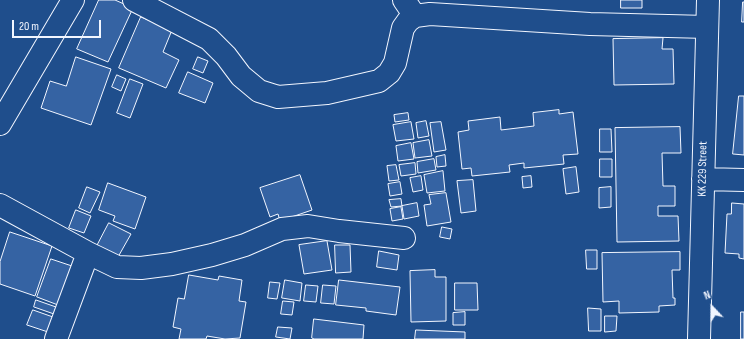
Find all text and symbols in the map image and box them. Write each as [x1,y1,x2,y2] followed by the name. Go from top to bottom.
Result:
[14,12,103,38] scale bar
[19,19,39,34] text: 20 m
[695,141,711,197] street label: KK 229 Street
[692,287,732,327] north arrow
[702,288,712,303] text: N

